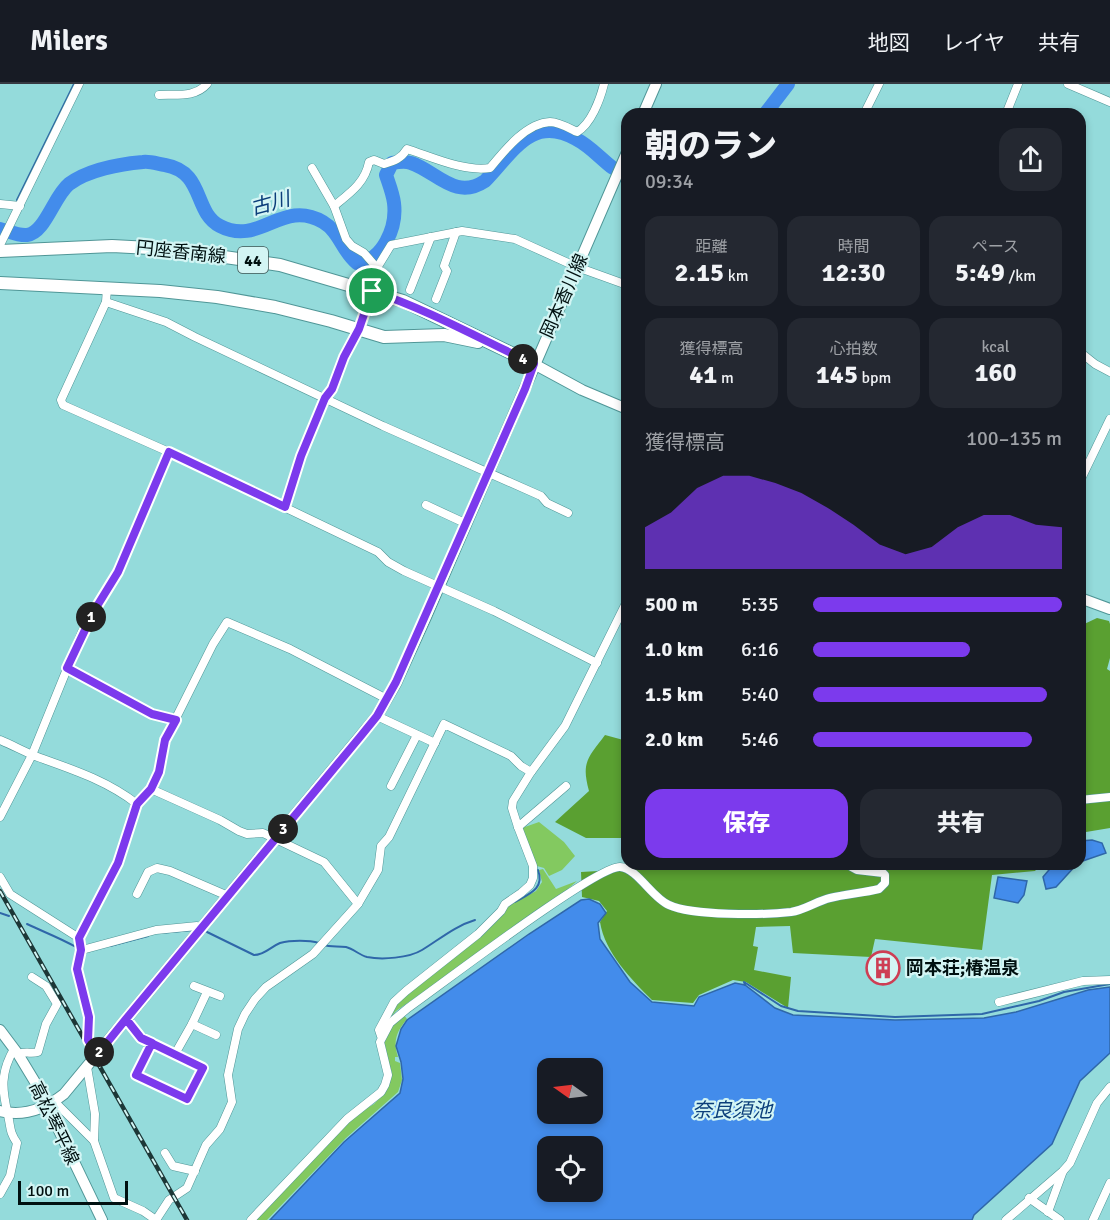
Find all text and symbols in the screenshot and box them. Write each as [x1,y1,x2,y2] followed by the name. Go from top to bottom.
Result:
[30,24,108,58] text: Milers
[868,30,910,56] text: 地図
[943,30,1005,56] text: レイヤ
[1038,30,1080,56] text: 共有
[645,126,777,167] text: 朝のラン
[999,128,1062,191] button: share
[645,169,694,194] text: 09:34
[248,186,295,221] water label: 古川
[135,236,227,268] street label: 円座香南線
[695,237,728,257] text: 距離
[837,237,870,257] text: 時間
[972,237,1019,257] text: ペース
[238,247,268,273] road number: 44
[536,250,592,342] street label: 岡本香川線
[675,257,724,289] text: 2.15
[822,257,885,289] text: 12:30
[955,257,1005,289] text: 5:49
[346,265,397,316] pin
[724,266,748,286] text: km
[1005,266,1036,286] text: /km
[355,274,388,307] icon: arrive
[981,337,1010,357] text: kcal
[679,339,744,359] text: 獲得標高
[829,339,878,359] text: 心拍数
[508,344,538,374] pin: 4
[519,349,527,369] text: 4
[974,357,1017,389] text: 160
[689,359,717,391] text: 41
[816,359,858,391] text: 145
[717,368,734,388] text: m
[858,368,891,388] text: bpm
[966,426,1062,451] text: 100–135 m
[645,430,725,455] text: 獲得標高
[645,592,698,617] text: 500 m
[741,592,779,617] text: 5:35
[76,602,106,632] pin: 1
[87,607,95,627] text: 1
[645,637,703,662] text: 1.0 km
[741,637,779,662] text: 6:16
[645,682,703,707] text: 1.5 km
[741,682,779,707] text: 5:40
[645,727,703,752] text: 2.0 km
[741,727,779,752] text: 5:46
[645,789,848,858] button: 保存
[860,789,1062,858] button: 共有
[268,814,298,844] pin: 3
[279,819,287,839] text: 3
[865,950,901,986] building icon: 岡本荘;椿温泉
[906,957,1019,979] place label: 岡本荘;椿温泉
[84,1037,114,1067] pin: 2
[95,1042,103,1062] text: 2
[537,1058,603,1124] north arrow
[537,1058,603,1202] map controls
[24,1078,84,1168] street label: 高松琴平線
[692,1098,774,1123] water label: 奈良須池
[537,1136,603,1202] button: locate
[18,1178,128,1206] scale bar
[27,1181,69,1201] text: 100 m

